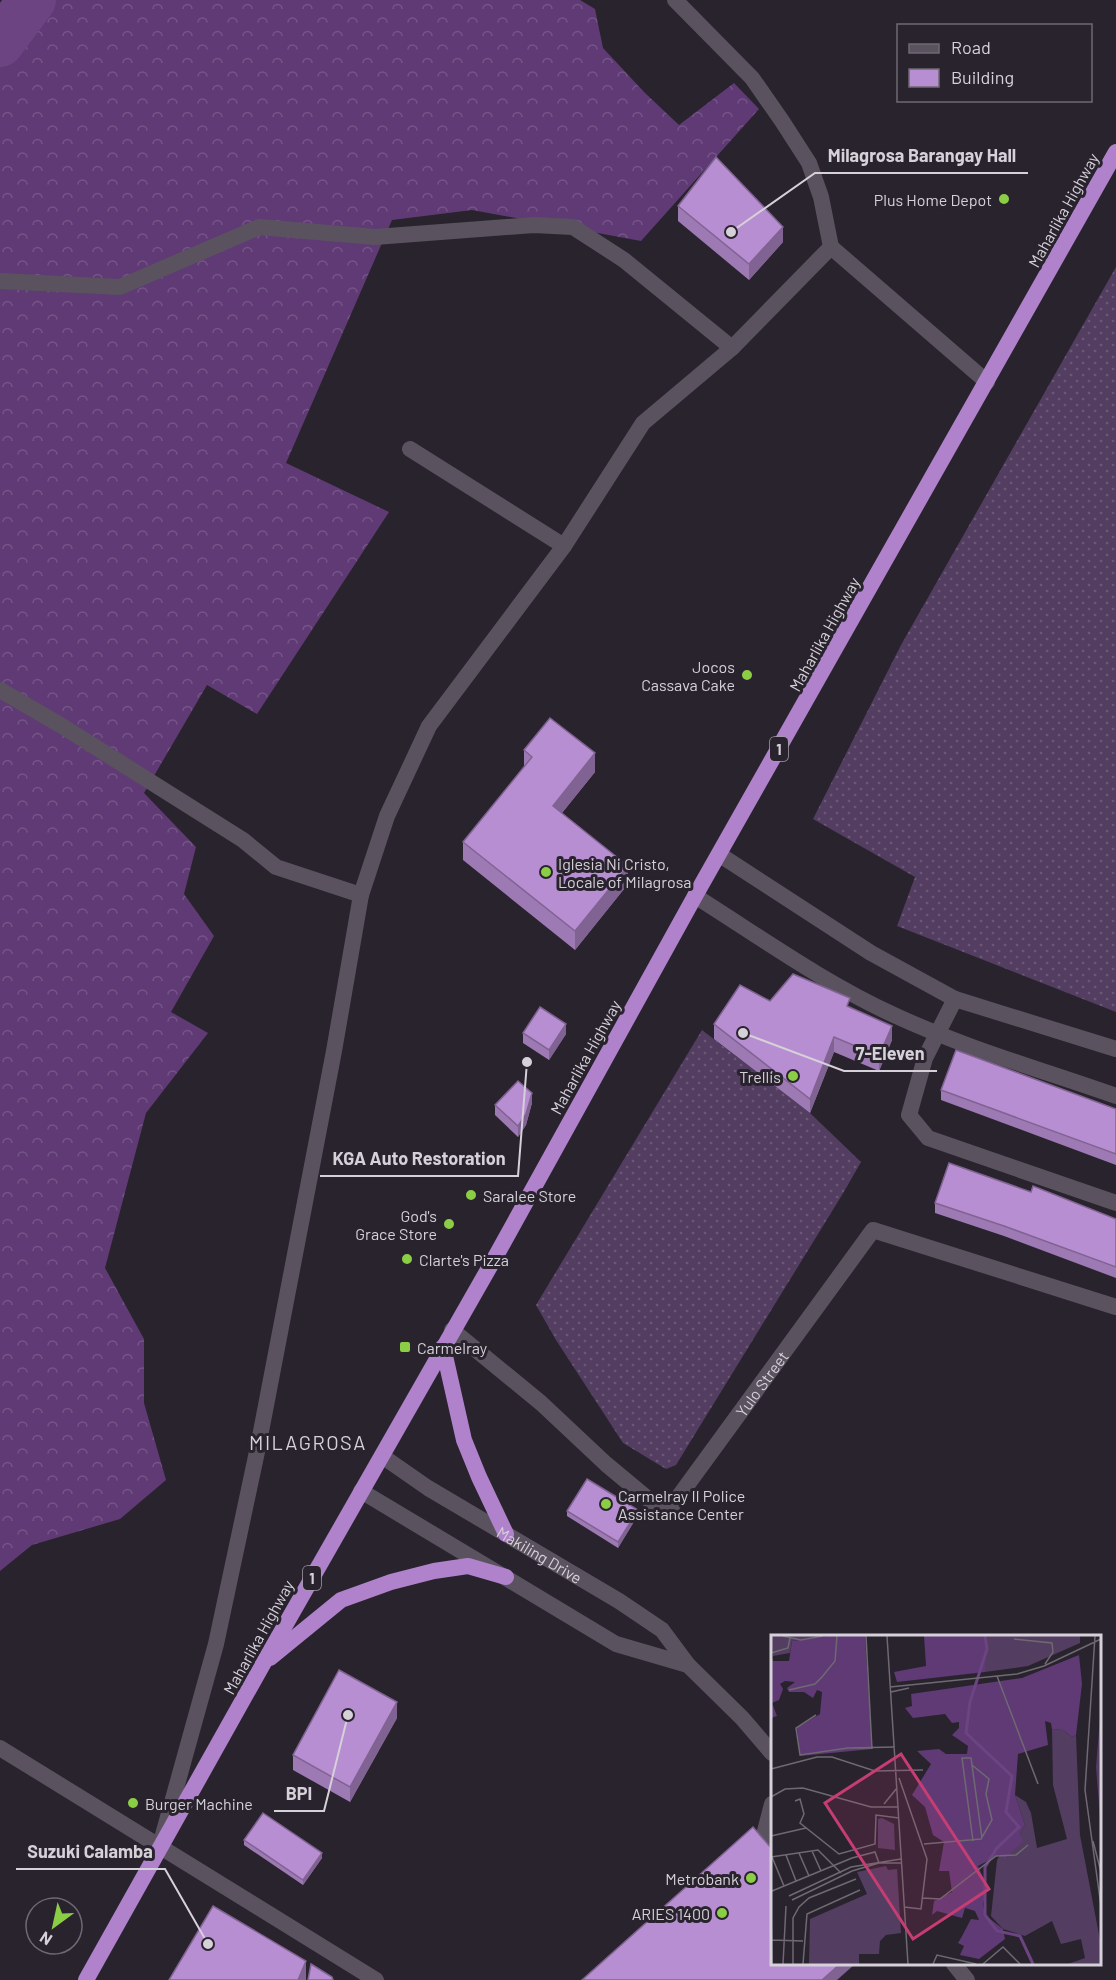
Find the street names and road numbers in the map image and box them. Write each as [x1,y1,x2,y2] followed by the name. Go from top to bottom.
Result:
[1024,149,1103,270] street label: Maharlika Highway
[785,573,864,694] street label: Maharlika Highway
[770,737,788,761] road number: 1
[546,996,625,1117] street label: Maharlika Highway
[731,1347,791,1420] street label: Yulo Street
[494,1522,586,1587] street label: Makiling Drive
[303,1566,321,1590] road number: 1
[219,1576,298,1697] street label: Maharlika Highway

